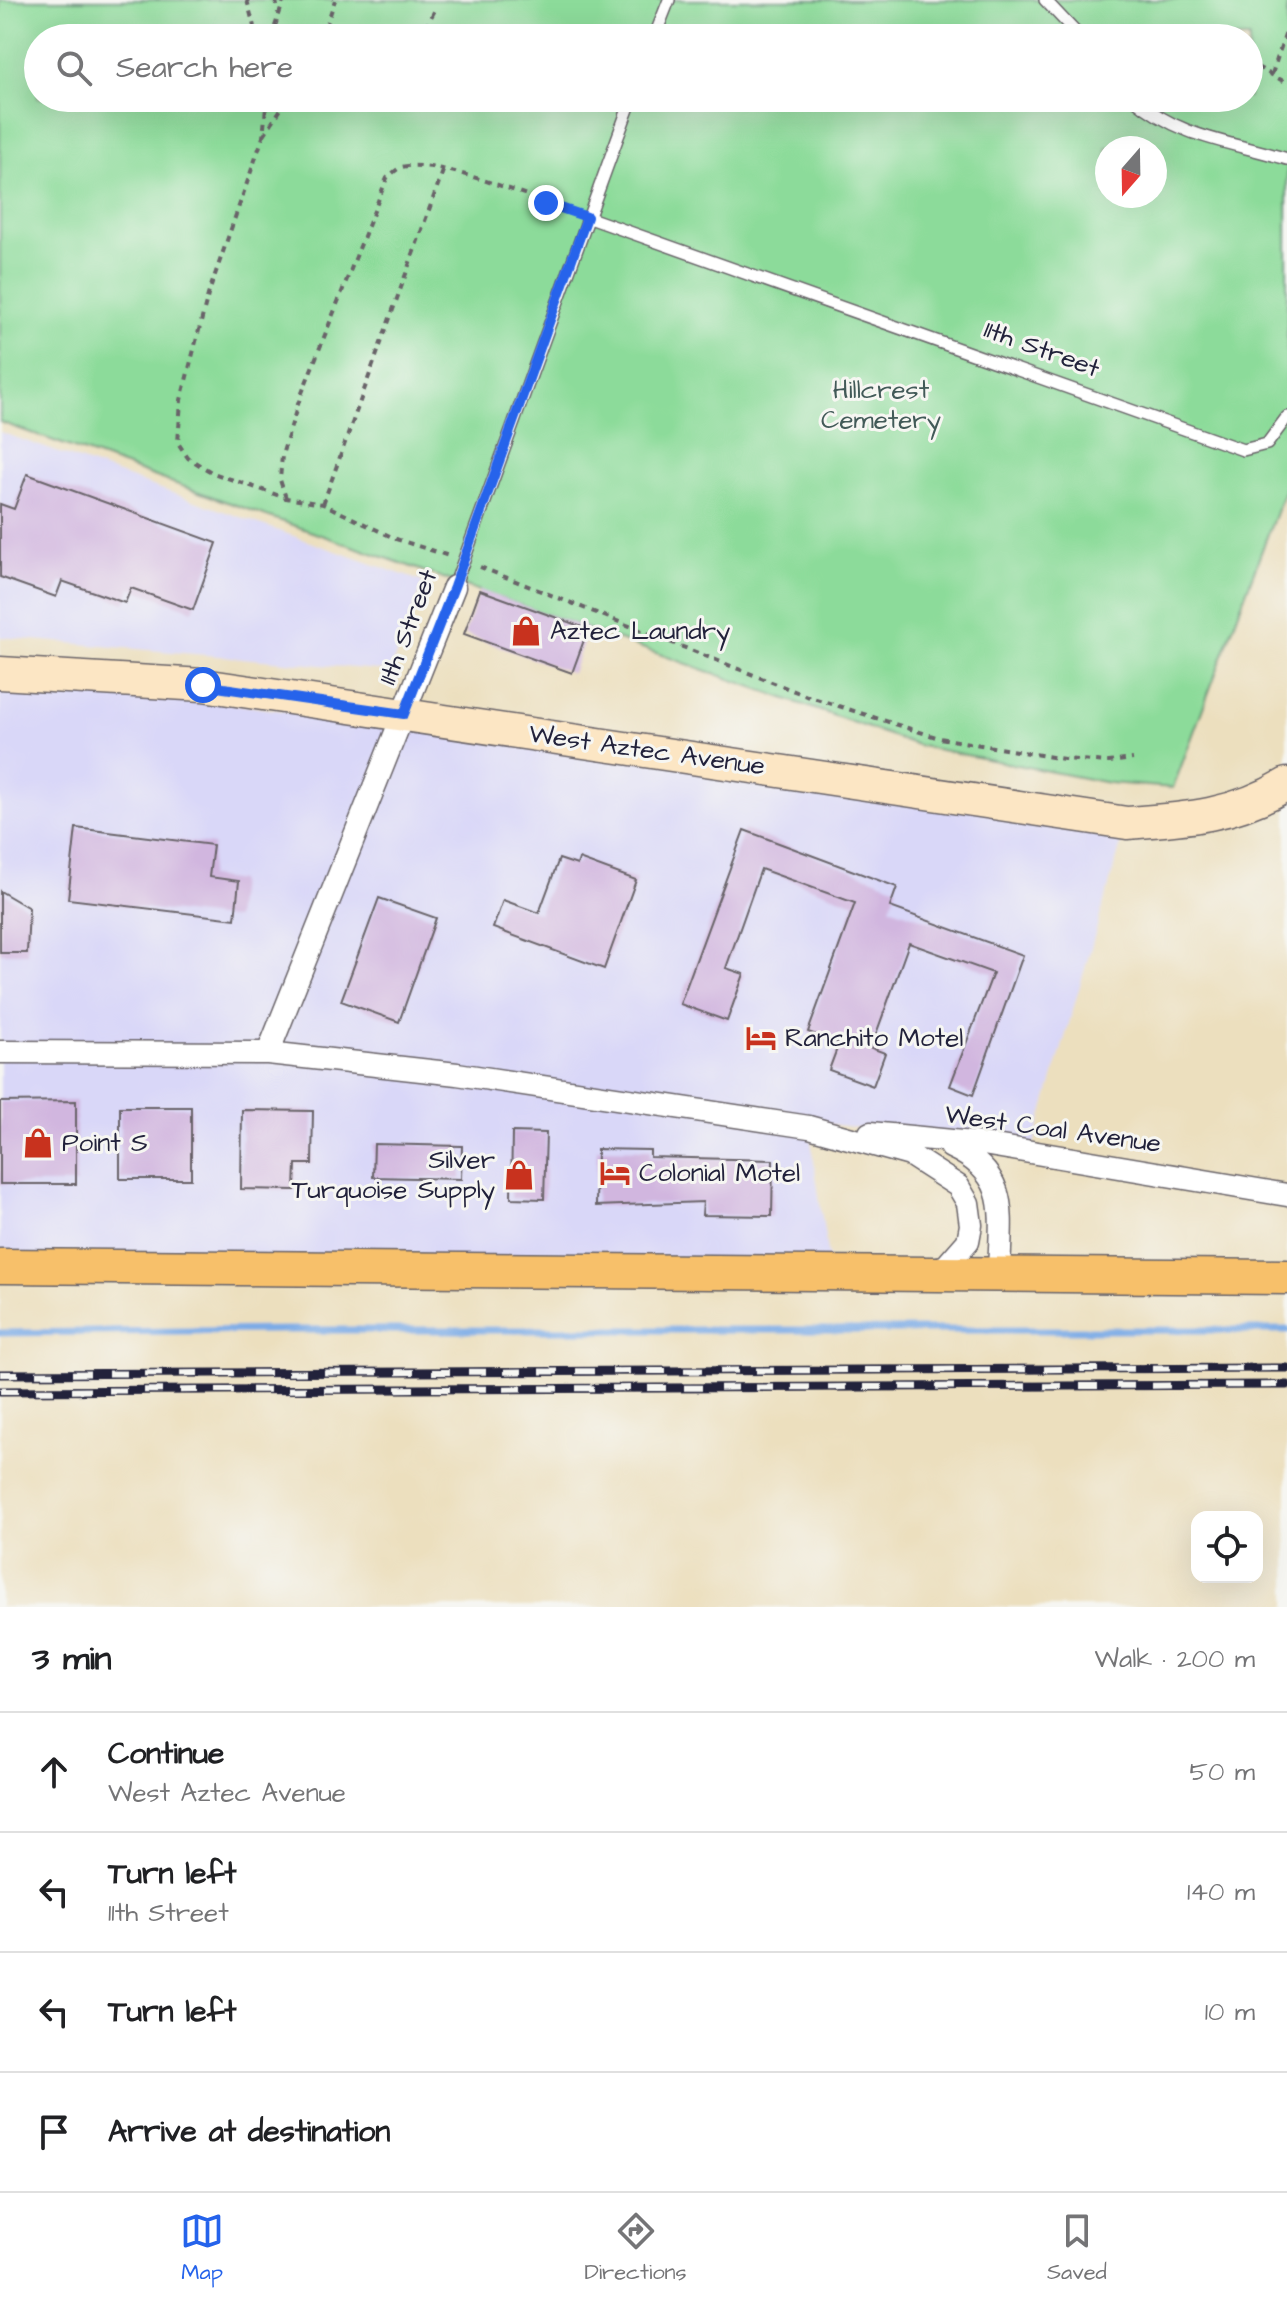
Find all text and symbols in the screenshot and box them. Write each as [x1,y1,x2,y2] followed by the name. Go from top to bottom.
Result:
[24,24,1263,112] search box
[52,46,96,90] icon: search
[116,47,293,89] text: Search here
[1095,136,1167,208] north arrow
[528,185,564,221] route end
[979,311,1105,387] street label: 11th Street
[821,372,941,440] park label: Hillcrest Cemetery
[370,564,447,690] street label: 11th Street
[550,613,730,651] place label: Aztec Laundry
[509,614,543,648] shop icon: Aztec Laundry
[185,667,221,703] route start
[527,716,767,784] street label: West Aztec Avenue
[785,1020,963,1056] place label: Ranchito Motel
[744,1021,778,1055] hotel icon: Ranchito Motel
[943,1096,1163,1162] street label: West Coal Avenue
[62,1125,148,1161] place label: Point S
[21,1126,55,1160] shop icon: Point S
[291,1142,495,1210] place label: Silver Turquoise Supply
[639,1155,800,1191] place label: Colonial Motel
[598,1156,632,1190] hotel icon: Colonial Motel
[502,1158,536,1192] shop icon: Silver Turquoise Supply
[1191,1511,1263,1583] map controls
[1191,1511,1263,1583] button: locate
[32,1635,112,1683] text: 3 min
[1094,1641,1255,1677] text: Walk · 200 m
[108,1733,224,1775] text: Continue
[32,1750,76,1794] icon: ahead
[1190,1754,1255,1790] text: 50 m
[108,1775,346,1811] text: West Aztec Avenue
[108,1853,236,1895] text: Turn left
[32,1870,76,1914] icon: left
[1187,1874,1255,1910] text: 140 m
[108,1895,229,1931] text: 11th Street
[32,1990,76,2034] icon: left
[108,1991,236,2033] text: Turn left
[1205,1994,1255,2030] text: 10 m
[32,2110,76,2154] icon: arrive
[108,2111,390,2153] text: Arrive at destination
[180,2209,224,2288] tab: Map
[584,2209,687,2288] tab: Directions
[1047,2209,1107,2288] tab: Saved

